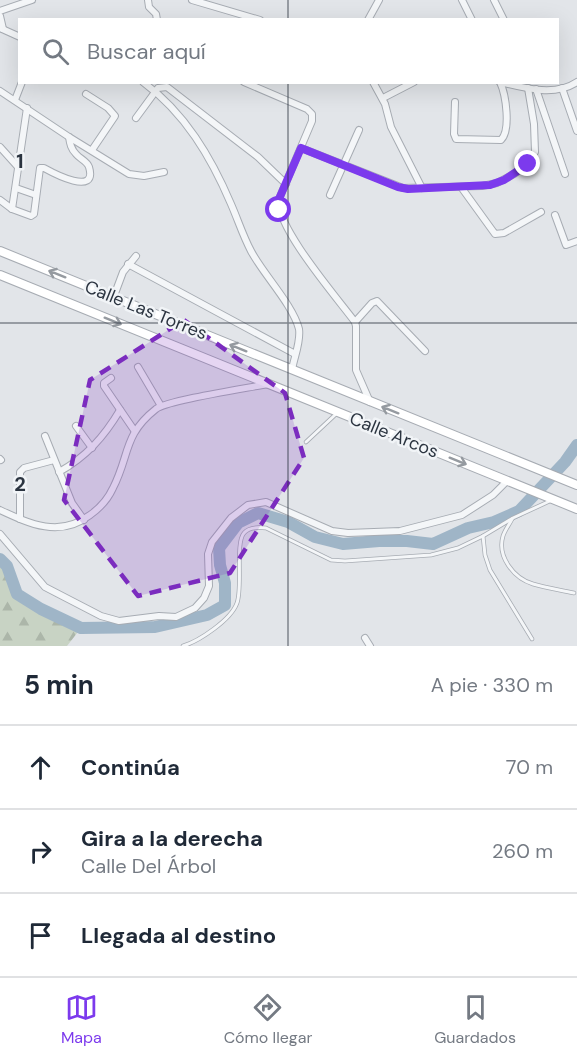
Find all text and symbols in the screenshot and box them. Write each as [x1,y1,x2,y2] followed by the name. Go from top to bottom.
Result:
[18,18,559,84] search box
[39,35,72,68] icon: search
[87,37,206,66] text: Buscar aquí
[16,148,24,174] text: 1
[514,150,540,176] route end
[265,196,291,222] route start
[48,268,67,279] one-way arrow
[81,274,211,346] street label: Calle Las Torres
[103,316,121,327] one-way arrow
[229,342,247,353] one-way arrow
[381,404,400,415] one-way arrow
[346,406,442,464] street label: Calle Arcos
[448,456,467,467] one-way arrow
[14,471,26,497] text: 2
[24,668,94,702] text: 5 min
[431,672,553,698] text: A pie · 330 m
[24,751,57,784] icon: ahead
[81,753,180,782] text: Continúa
[506,754,553,780] text: 70 m
[81,824,263,853] text: Gira a la derecha
[24,835,57,868] icon: right
[492,838,553,864] text: 260 m
[81,853,216,879] text: Calle Del Árbol
[24,919,57,952] icon: arrive
[81,921,276,950] text: Llegada al destino
[61,991,102,1048] tab: Mapa
[224,991,312,1048] tab: Cómo llegar
[434,991,516,1048] tab: Guardados

